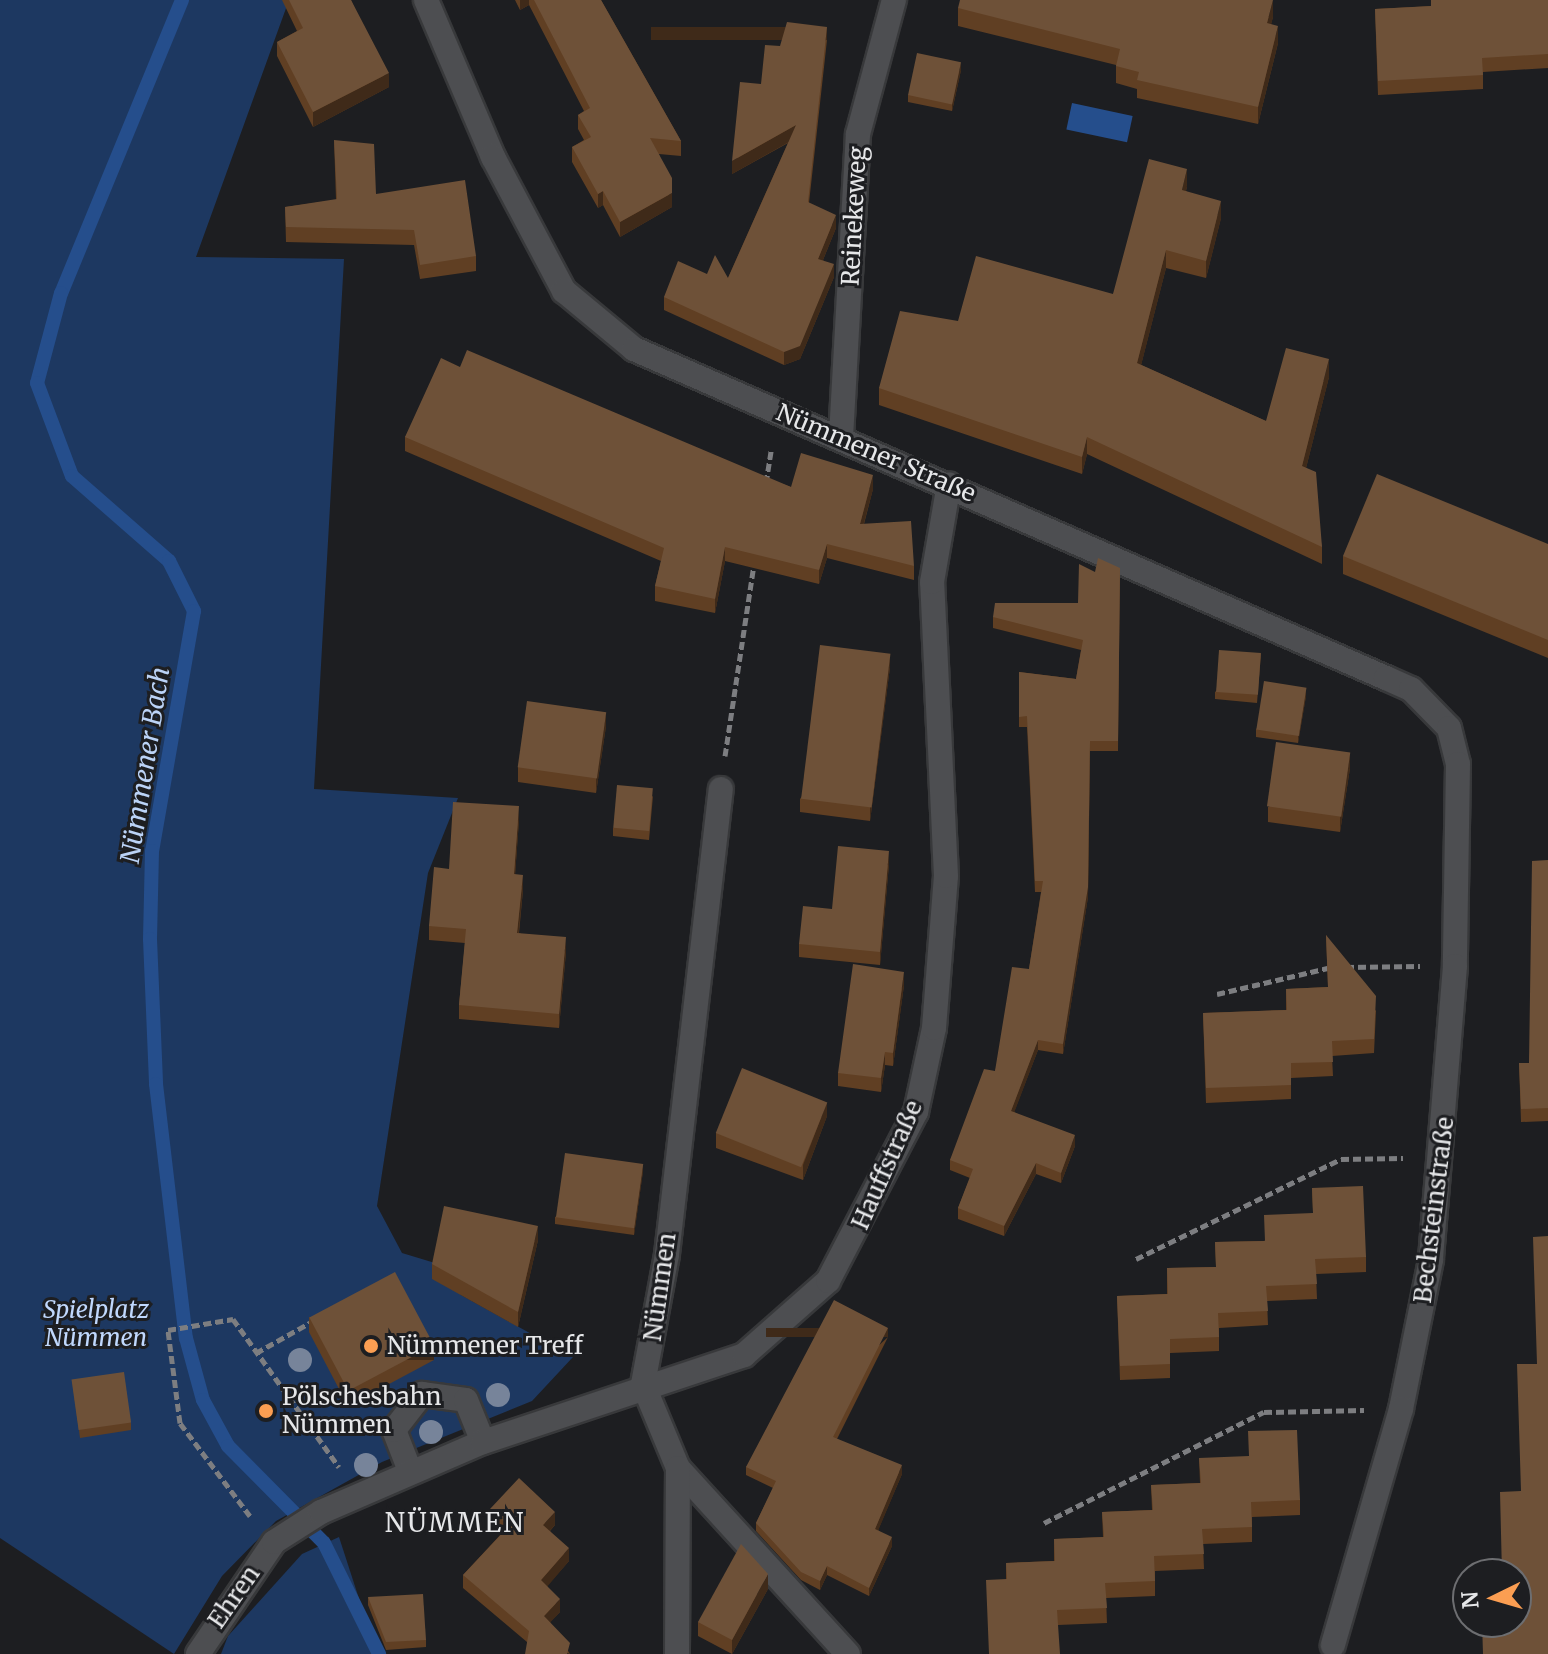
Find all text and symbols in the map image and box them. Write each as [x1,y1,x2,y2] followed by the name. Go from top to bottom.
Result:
[836,145,872,287] street label: Reinekeweg
[772,398,980,508] street label: Nümmener Straße
[114,665,176,865] water label: Nümmener Bach
[846,1096,928,1234] street label: Hauffstraße
[1408,1115,1460,1305] street label: Bechsteinstraße
[638,1231,682,1343] street label: Nümmen
[43,1296,149,1352] park label: Spielplatz Nümmen
[387,1332,583,1360] place label: Nümmener Treff
[362,1337,380,1355] marker: Nümmener Treff
[282,1383,441,1439] place label: Pölschesbahn Nümmen
[257,1402,275,1420] marker: Pölschesbahn Nümmen
[385,1507,525,1539] district label: NÜMMEN
[1452,1558,1532,1638] north arrow
[202,1560,266,1634] street label: Ehren
[1455,1590,1485,1610] text: N

